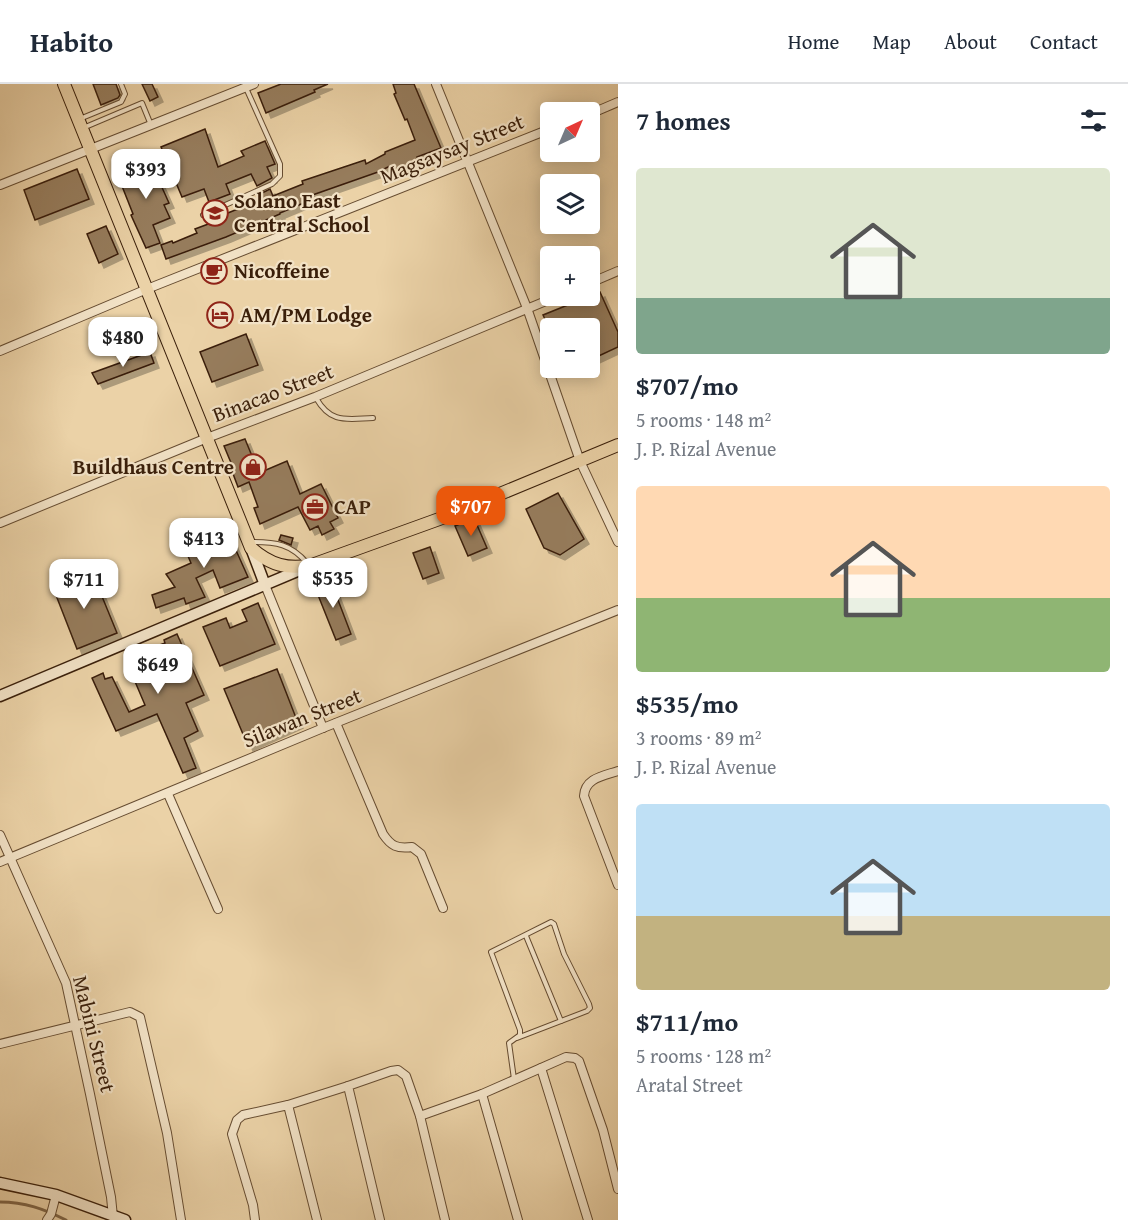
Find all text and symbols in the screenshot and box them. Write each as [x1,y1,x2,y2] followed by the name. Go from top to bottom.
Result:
[30,21,113,62] text: Habito
[788,26,839,57] text: Home
[872,26,911,57] text: Map
[944,26,997,57] text: About
[1030,26,1098,57] text: Contact
[636,101,731,140] text: 7 homes
[540,102,600,162] north arrow
[540,102,600,378] map controls
[1077,104,1110,137] icon: filters
[375,105,529,192] street label: Magsaysay Street
[110,149,182,200] pin: $393
[125,154,167,183] text: $393
[540,174,600,234] button: layers
[234,185,370,240] place label: Solano East Central School
[200,198,230,228] school or university icon: Solano East Central School
[819,207,927,315] icon: home
[540,246,600,306] button: +
[234,255,330,286] place label: Nicoffeine
[199,256,229,286] cafe icon: Nicoffeine
[240,299,372,330] place label: AM/PM Lodge
[205,300,235,330] hotel icon: AM/PM Lodge
[87,317,159,368] pin: $480
[540,318,600,378] button: −
[102,322,144,351] text: $480
[208,355,338,430] street label: Binacao Street
[636,366,738,405] text: $707/mo
[636,405,771,434] text: 5 rooms · 148 m²
[636,434,776,463] text: J. P. Rizal Avenue
[73,451,234,482] place label: Buildhaus Centre
[238,452,268,482] shop icon: Buildhaus Centre
[435,486,507,537] pin: $707
[334,491,371,522] place label: CAP
[450,491,492,520] text: $707
[300,492,330,522] office icon: CAP
[168,518,240,569] pin: $413
[183,523,225,552] text: $413
[819,525,927,633] icon: home
[297,558,369,609] pin: $535
[48,559,120,610] pin: $711
[312,563,354,592] text: $535
[63,564,105,593] text: $711
[122,644,194,695] pin: $649
[137,649,179,678] text: $649
[238,679,366,755] street label: Silawan Street
[636,684,738,723] text: $535/mo
[636,723,762,752] text: 3 rooms · 89 m²
[636,752,776,781] text: J. P. Rizal Avenue
[819,843,927,951] icon: home
[65,972,124,1096] street label: Mabini Street
[636,1002,738,1041] text: $711/mo
[636,1041,771,1070] text: 5 rooms · 128 m²
[636,1070,743,1099] text: Aratal Street

